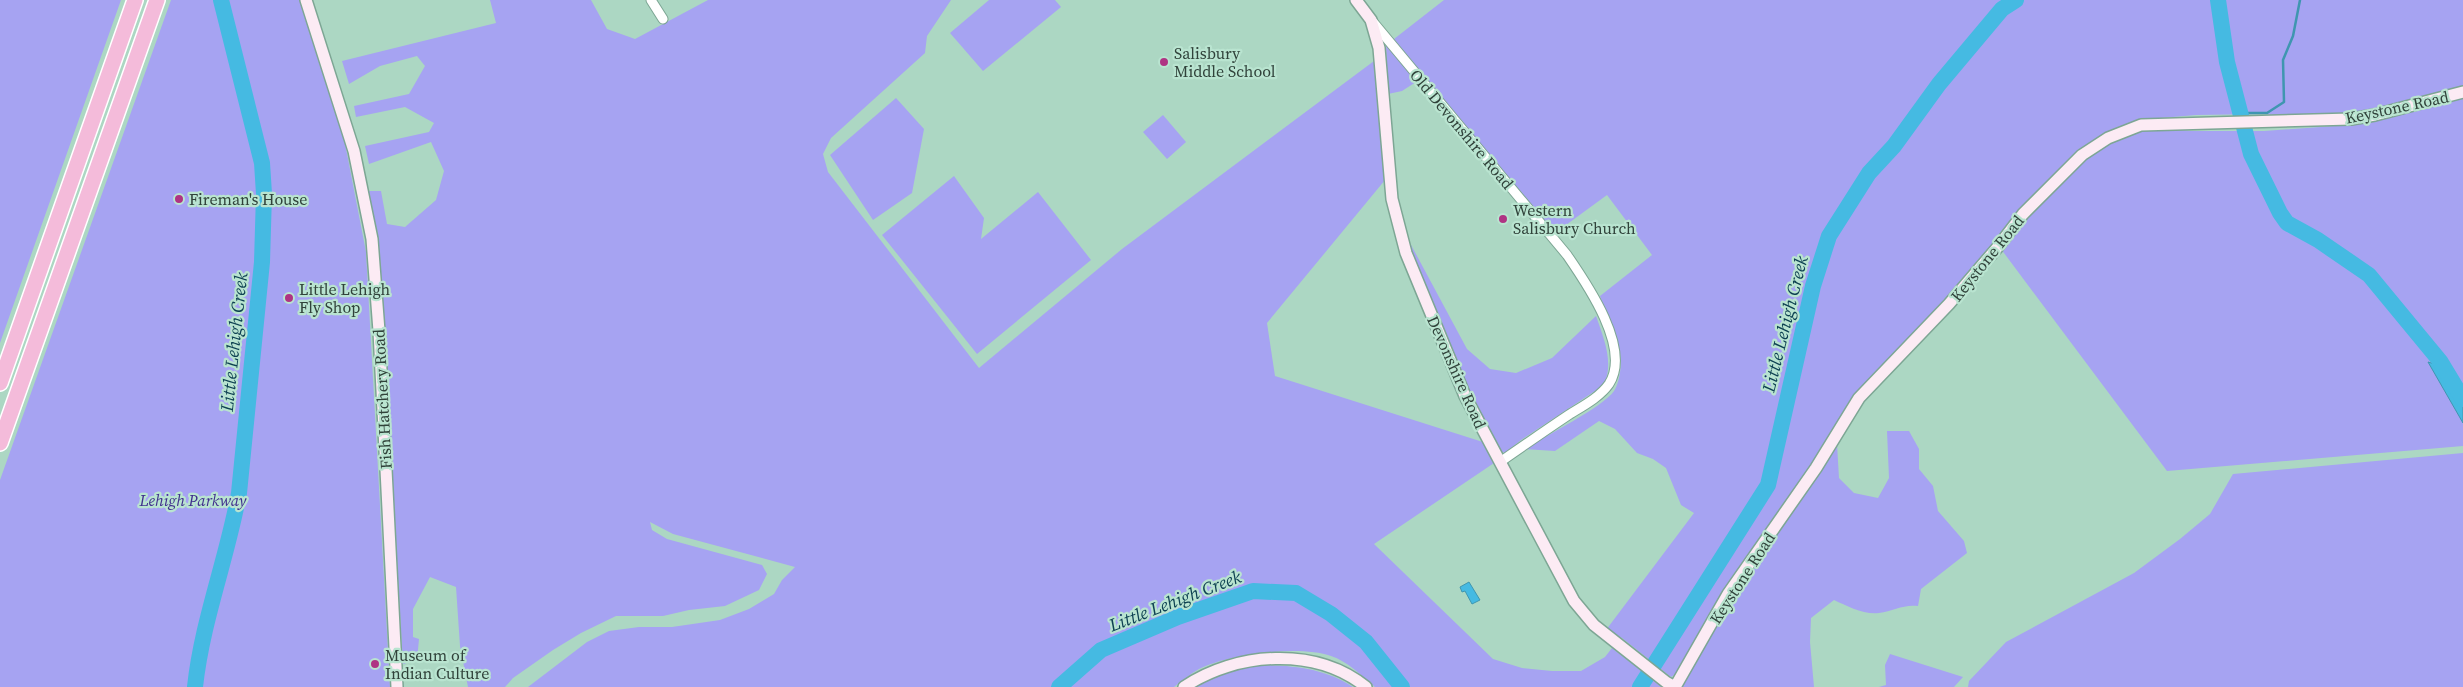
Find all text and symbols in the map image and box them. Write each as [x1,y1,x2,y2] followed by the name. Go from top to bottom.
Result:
[1174,42,1276,82] place label: Salisbury Middle School
[1158,56,1170,68] marker: Salisbury Middle School
[1405,64,1519,194] street label: Old Devonshire Road
[2343,85,2451,129] street label: Keystone Road
[189,188,307,210] place label: Fireman's House
[173,193,185,205] marker: Fireman's House
[1513,199,1636,239] place label: Western Salisbury Church
[1945,210,2029,306] street label: Keystone Road
[1497,213,1509,225] marker: Western Salisbury Church
[1755,253,1814,396] water label: Little Lehigh Creek
[214,271,253,414] water label: Little Lehigh Creek
[299,278,391,318] place label: Little Lehigh Fly Shop
[283,292,295,304] marker: Little Lehigh Fly Shop
[1422,312,1492,432] street label: Devonshire Road
[367,328,397,470] street label: Fish Hatchery Road
[139,489,247,511] park label: Lehigh Parkway
[1704,528,1780,628] street label: Keystone Road
[1104,564,1245,638] water label: Little Lehigh Creek
[385,644,489,684] place label: Museum of Indian Culture
[369,658,381,670] marker: Museum of Indian Culture

